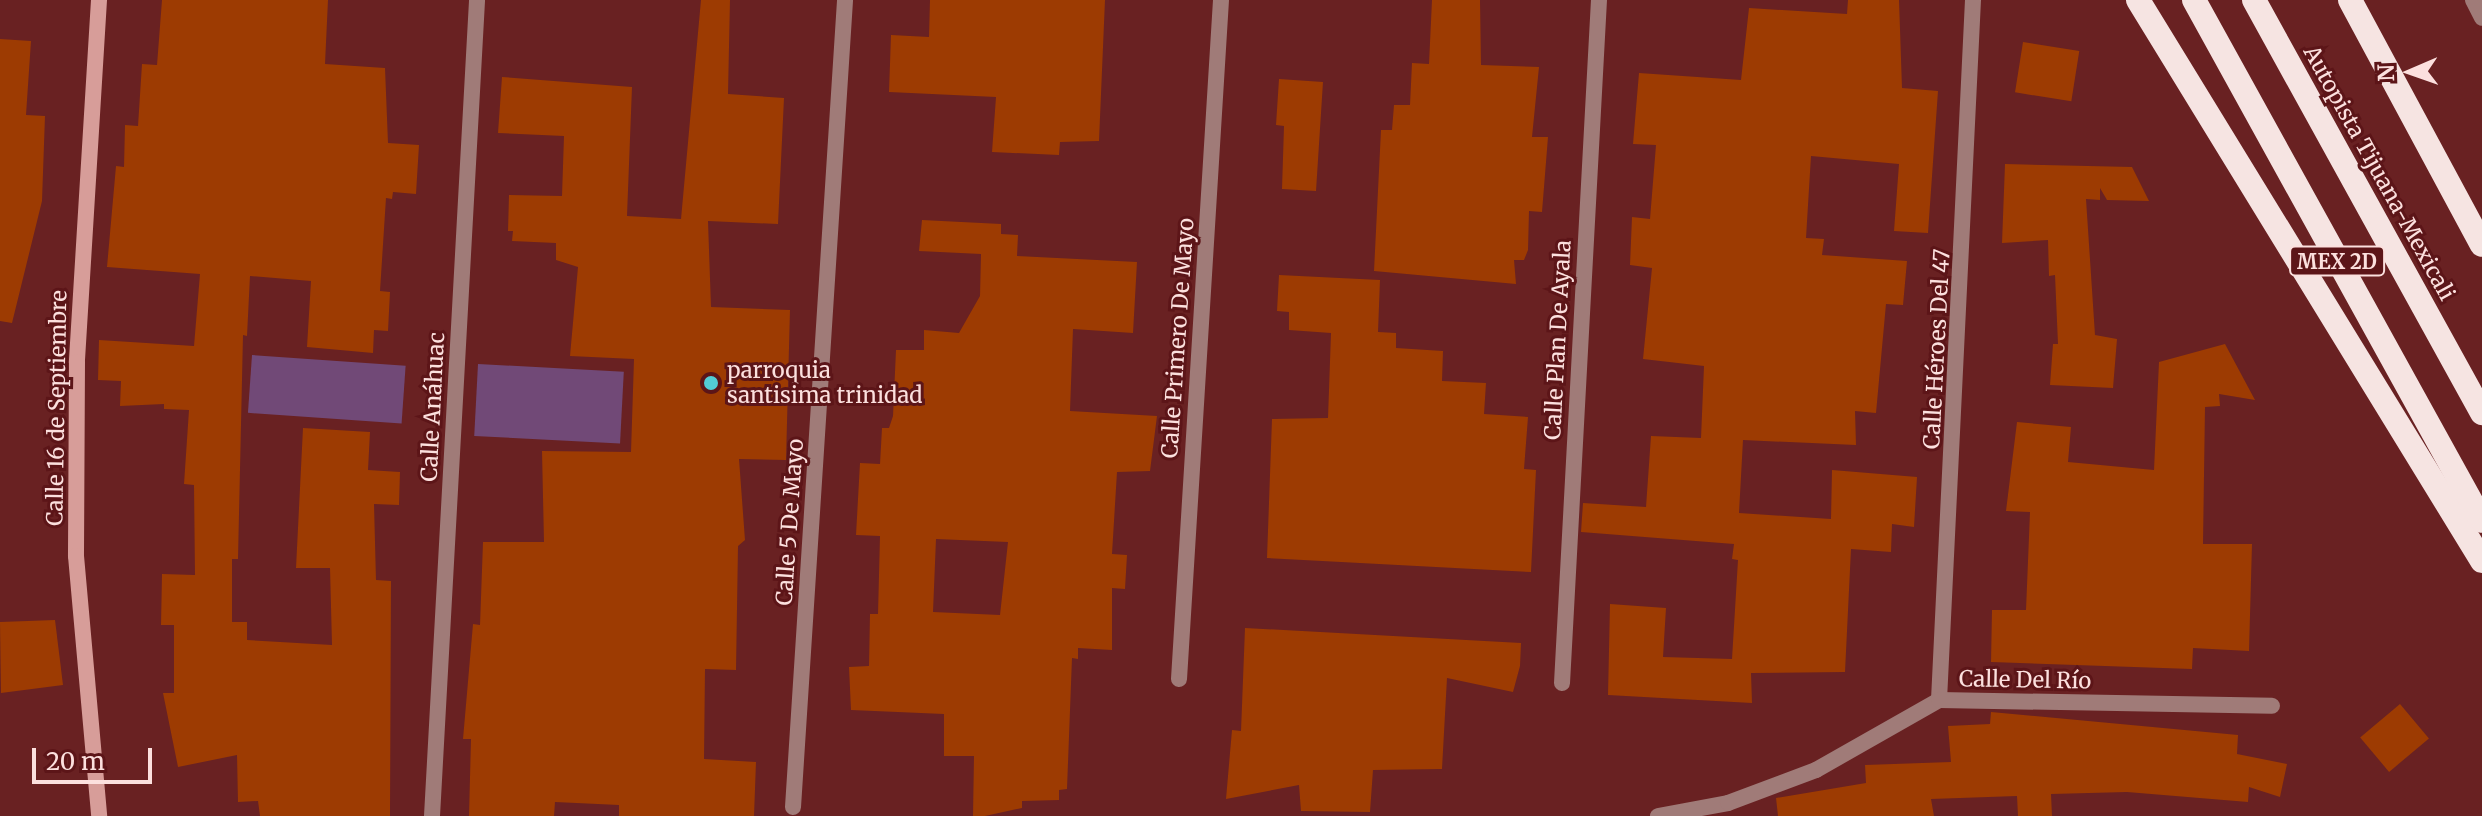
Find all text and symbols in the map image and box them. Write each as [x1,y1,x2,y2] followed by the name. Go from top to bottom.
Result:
[2370,32,2450,112] north arrow
[2298,41,2460,305] street label: Autopista Tijuana-Mexicali
[2372,64,2400,82] text: N
[1156,217,1200,459] street label: Calle Primero De Mayo
[1540,239,1576,441] street label: Calle Plan De Ayala
[2289,245,2385,277] road number: MEX 2D
[1919,248,1955,450] street label: Calle Héroes Del 47
[42,290,72,526] street label: Calle 16 de Septiembre
[416,332,450,482] street label: Calle Anáhuac
[727,357,923,408] place label: parroquia santisima trinidad
[702,374,720,392] marker: parroquia santisima trinidad
[771,438,809,606] street label: Calle 5 De Mayo
[1959,666,2091,694] street label: Calle Del Río
[36,732,156,782] scale bar
[46,746,105,777] text: 20 m

